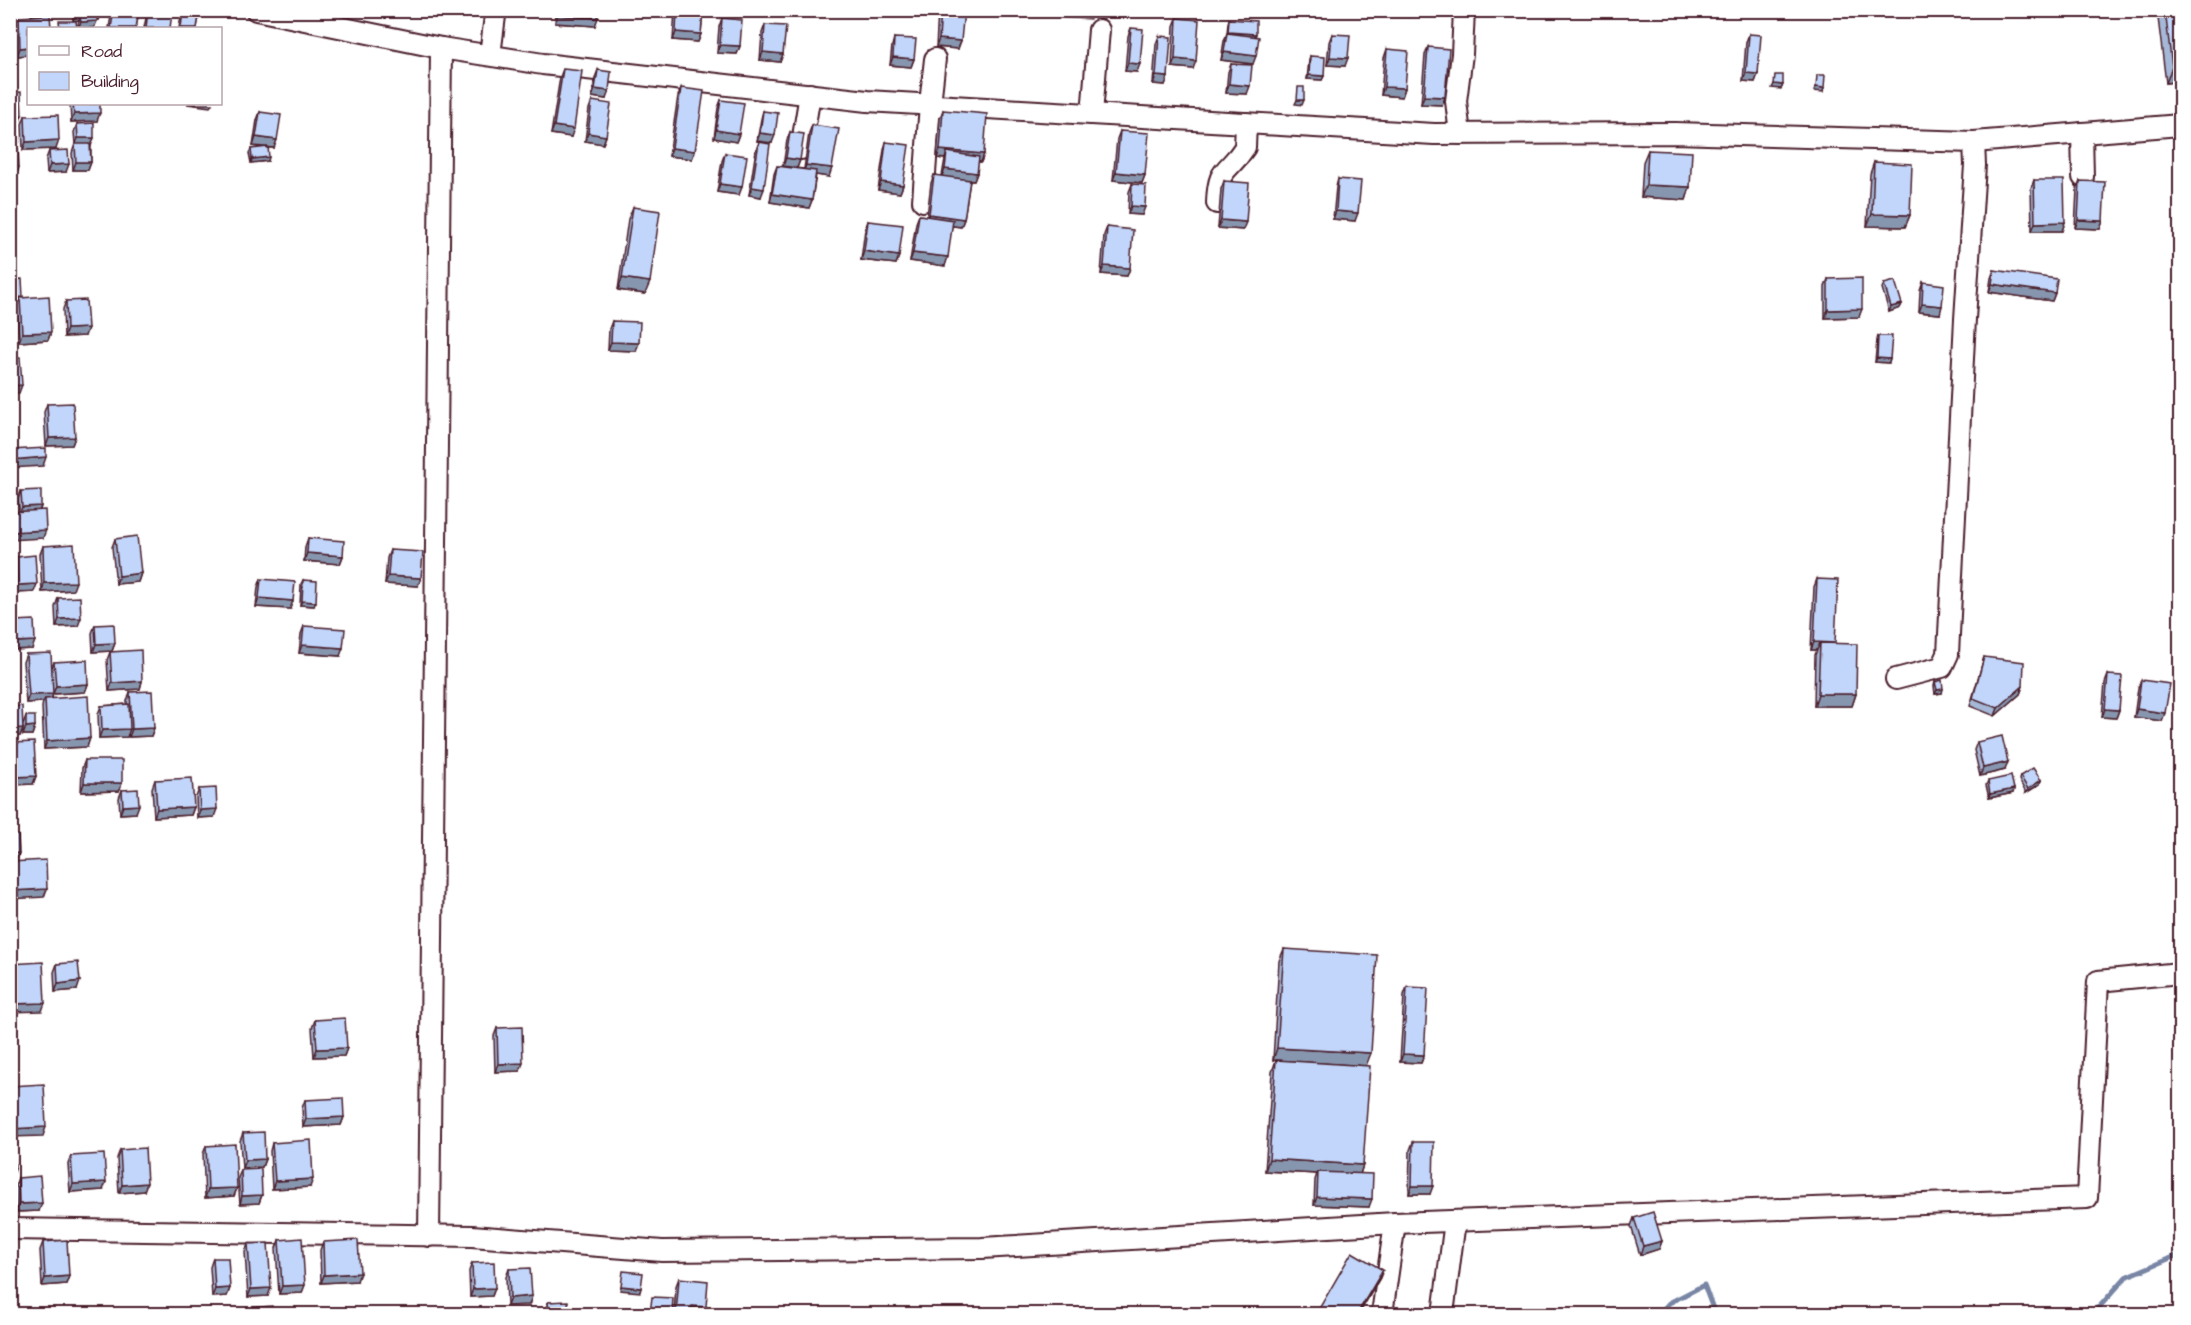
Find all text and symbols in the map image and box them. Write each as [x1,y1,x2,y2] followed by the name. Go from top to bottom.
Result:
[27,27,222,105] legend
[81,39,122,64] text: Road
[81,69,139,95] text: Building

